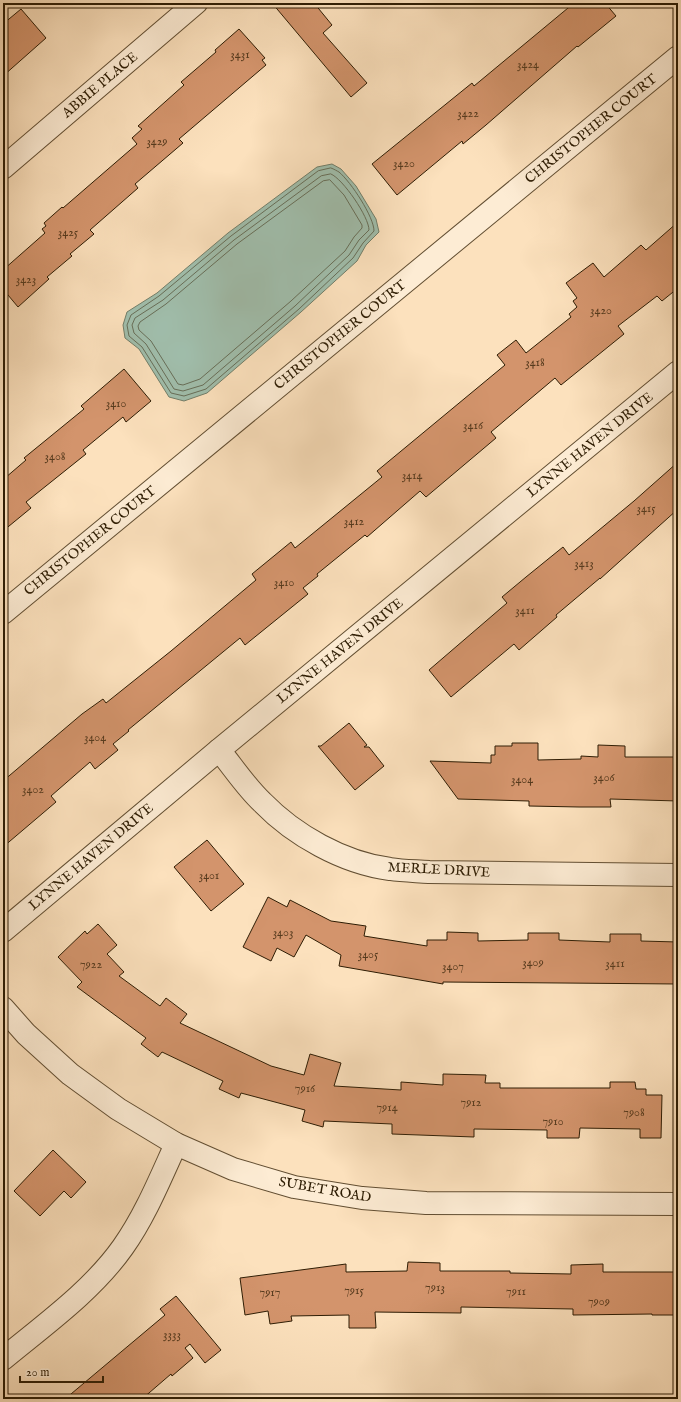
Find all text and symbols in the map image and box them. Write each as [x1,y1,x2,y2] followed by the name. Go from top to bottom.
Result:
[230,47,250,62] house number: 3431
[58,48,142,123] street label: ABBIE PLACE
[517,57,539,72] house number: 3424
[521,70,661,188] street label: CHRISTOPHER COURT
[457,106,479,121] house number: 3422
[146,134,168,149] house number: 3429
[393,156,415,171] house number: 3420
[58,225,79,240] house number: 3425
[16,272,36,287] house number: 3423
[270,276,410,394] street label: CHRISTOPHER COURT
[590,303,612,318] house number: 3420
[525,355,545,370] house number: 3418
[523,388,657,502] street label: LYNNE HAVEN DRIVE
[106,396,126,411] house number: 3410
[463,418,484,433] house number: 3416
[45,449,66,464] house number: 3408
[402,468,422,483] house number: 3414
[20,482,160,600] street label: CHRISTOPHER COURT
[636,501,656,516] house number: 3415
[344,514,365,529] house number: 3412
[574,556,594,571] house number: 3413
[274,575,294,590] house number: 3410
[273,594,407,708] street label: LYNNE HAVEN DRIVE
[515,603,535,618] house number: 3411
[84,730,106,745] house number: 3404
[593,770,616,785] house number: 3406
[511,772,533,787] house number: 3404
[22,782,44,797] house number: 3402
[25,799,157,915] street label: LYNNE HAVEN DRIVE
[387,858,491,882] street label: MERLE DRIVE
[199,868,219,883] house number: 3401
[273,925,293,940] house number: 3403
[358,947,379,962] house number: 3405
[522,955,544,970] house number: 3409
[605,956,625,971] house number: 3411
[80,957,102,972] house number: 7922
[442,959,464,974] house number: 3407
[295,1081,316,1096] house number: 7916
[461,1095,482,1110] house number: 7912
[376,1100,398,1115] house number: 7914
[623,1105,645,1120] house number: 7908
[542,1114,564,1129] house number: 7910
[277,1173,373,1207] street label: SUBET ROAD
[425,1280,445,1295] house number: 7913
[344,1283,364,1298] house number: 7915
[506,1284,526,1299] house number: 7911
[260,1285,280,1300] house number: 7917
[588,1294,610,1309] house number: 7909
[163,1327,181,1342] house number: 3333
[20,1358,103,1384] scale bar
[26,1365,49,1380] text: 20 m

